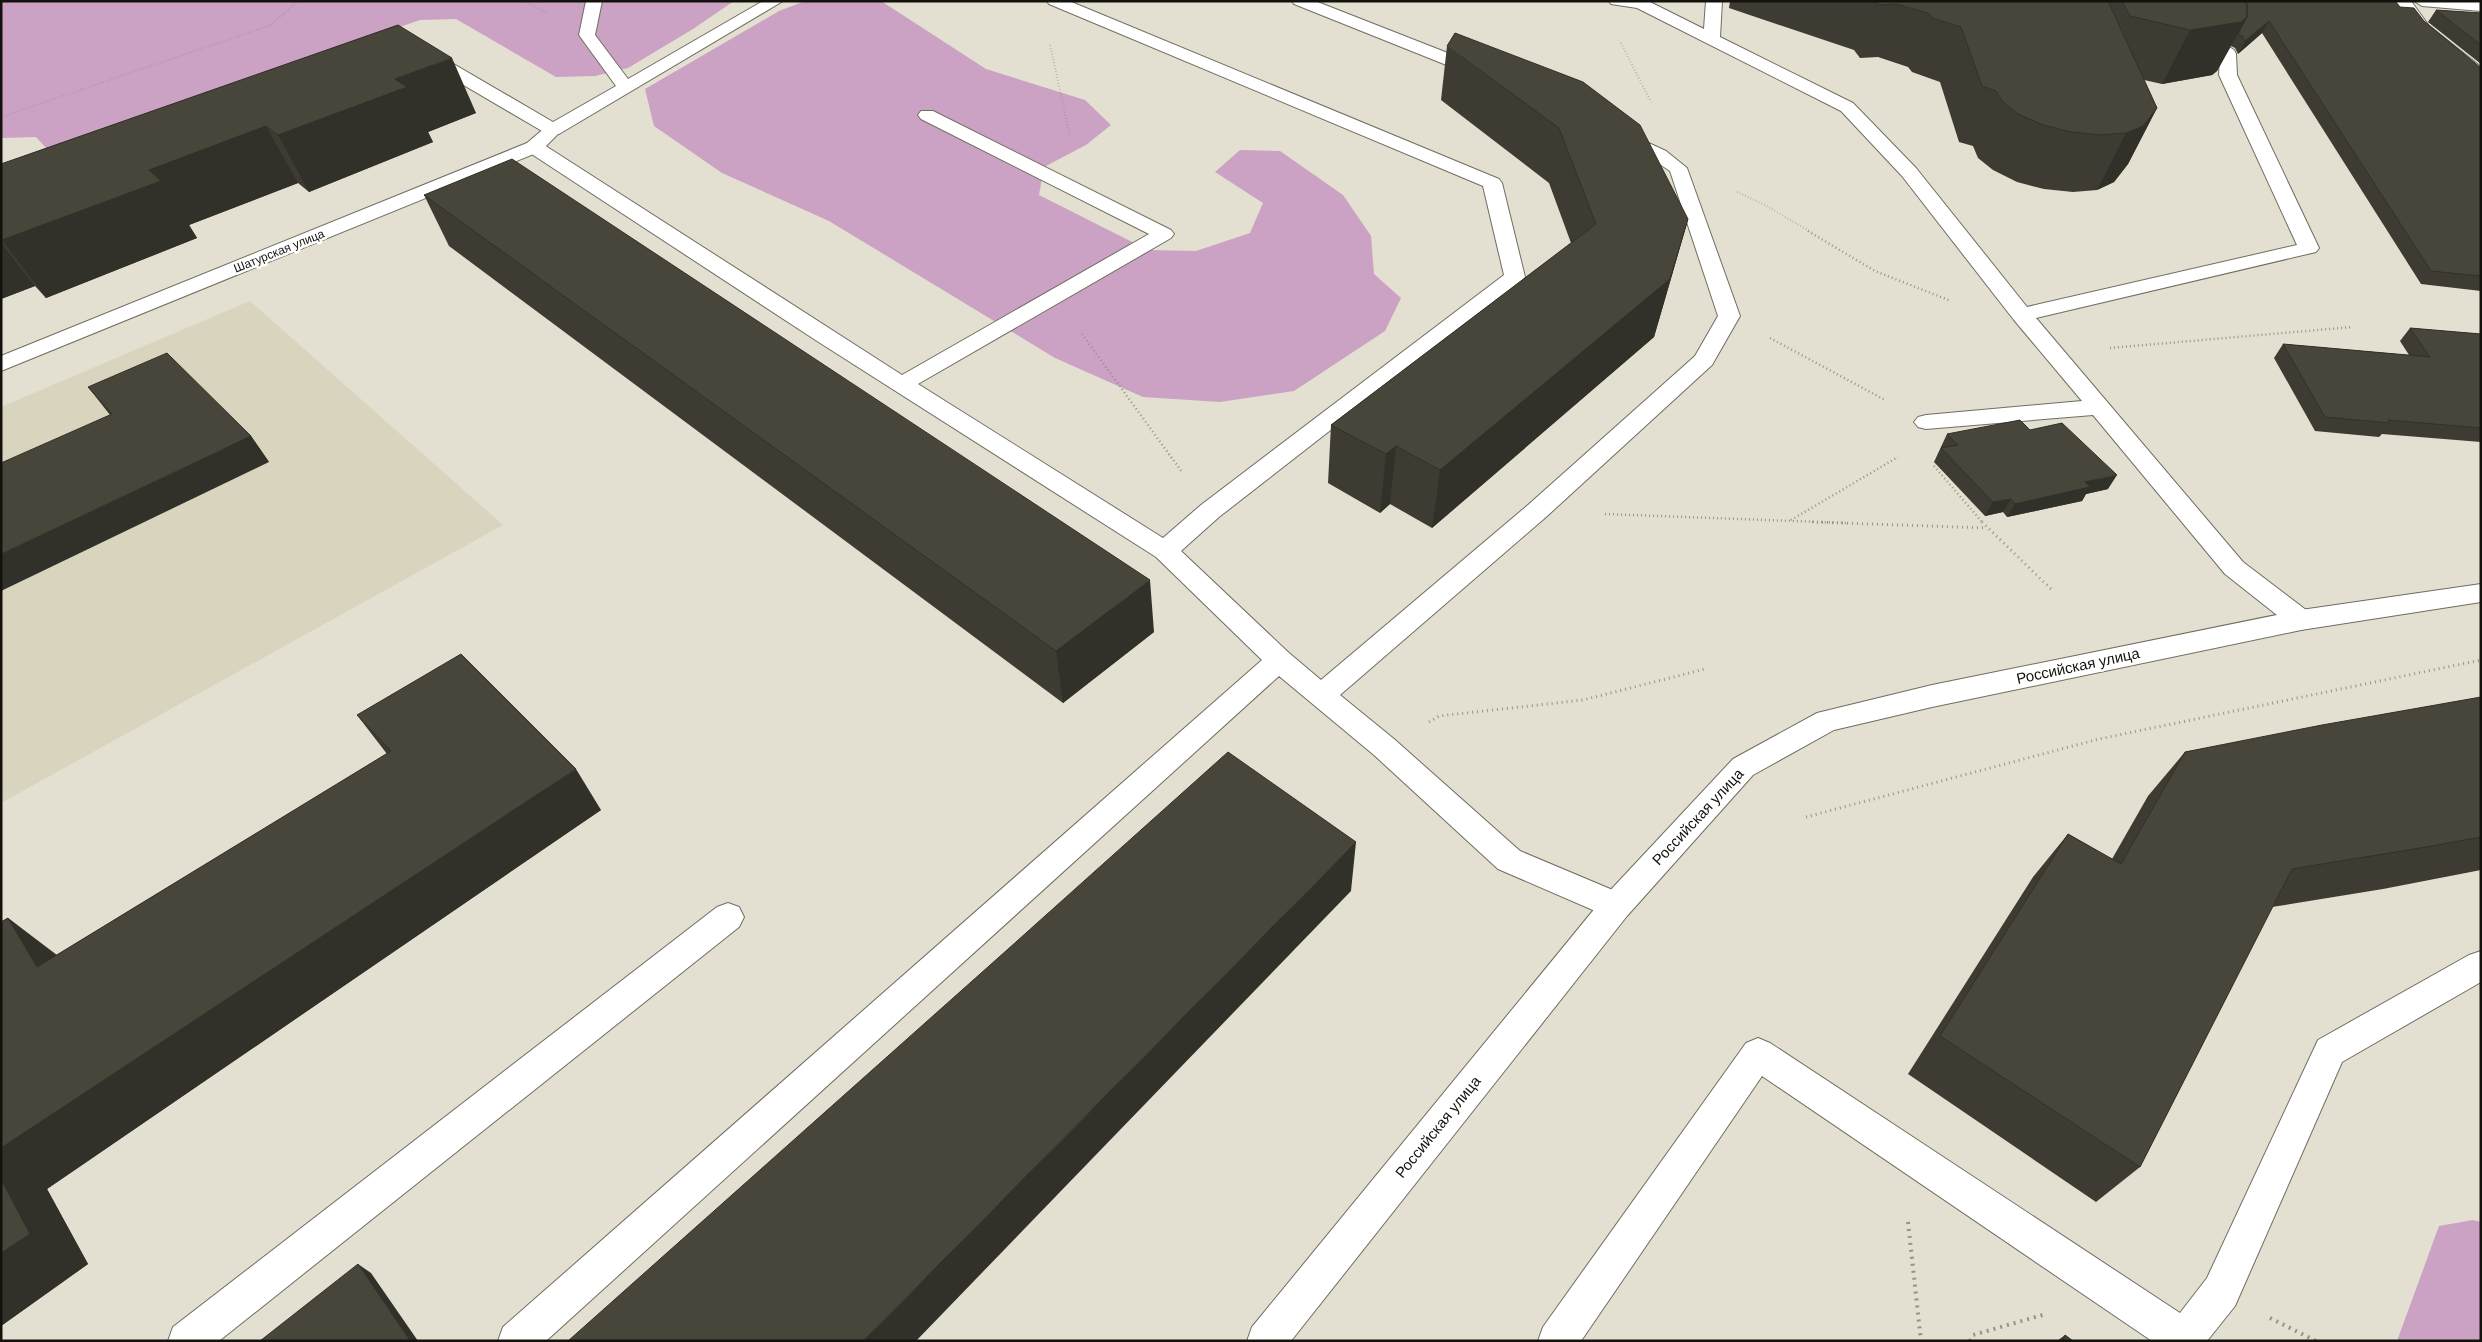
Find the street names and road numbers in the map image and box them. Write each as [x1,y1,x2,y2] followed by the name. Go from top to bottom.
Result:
[231,225,327,276] street label: Шатурская улица
[2015,643,2142,689] street label: Российская улица
[1648,764,1749,870] street label: Российская улица
[1391,1071,1486,1182] street label: Российская улица

